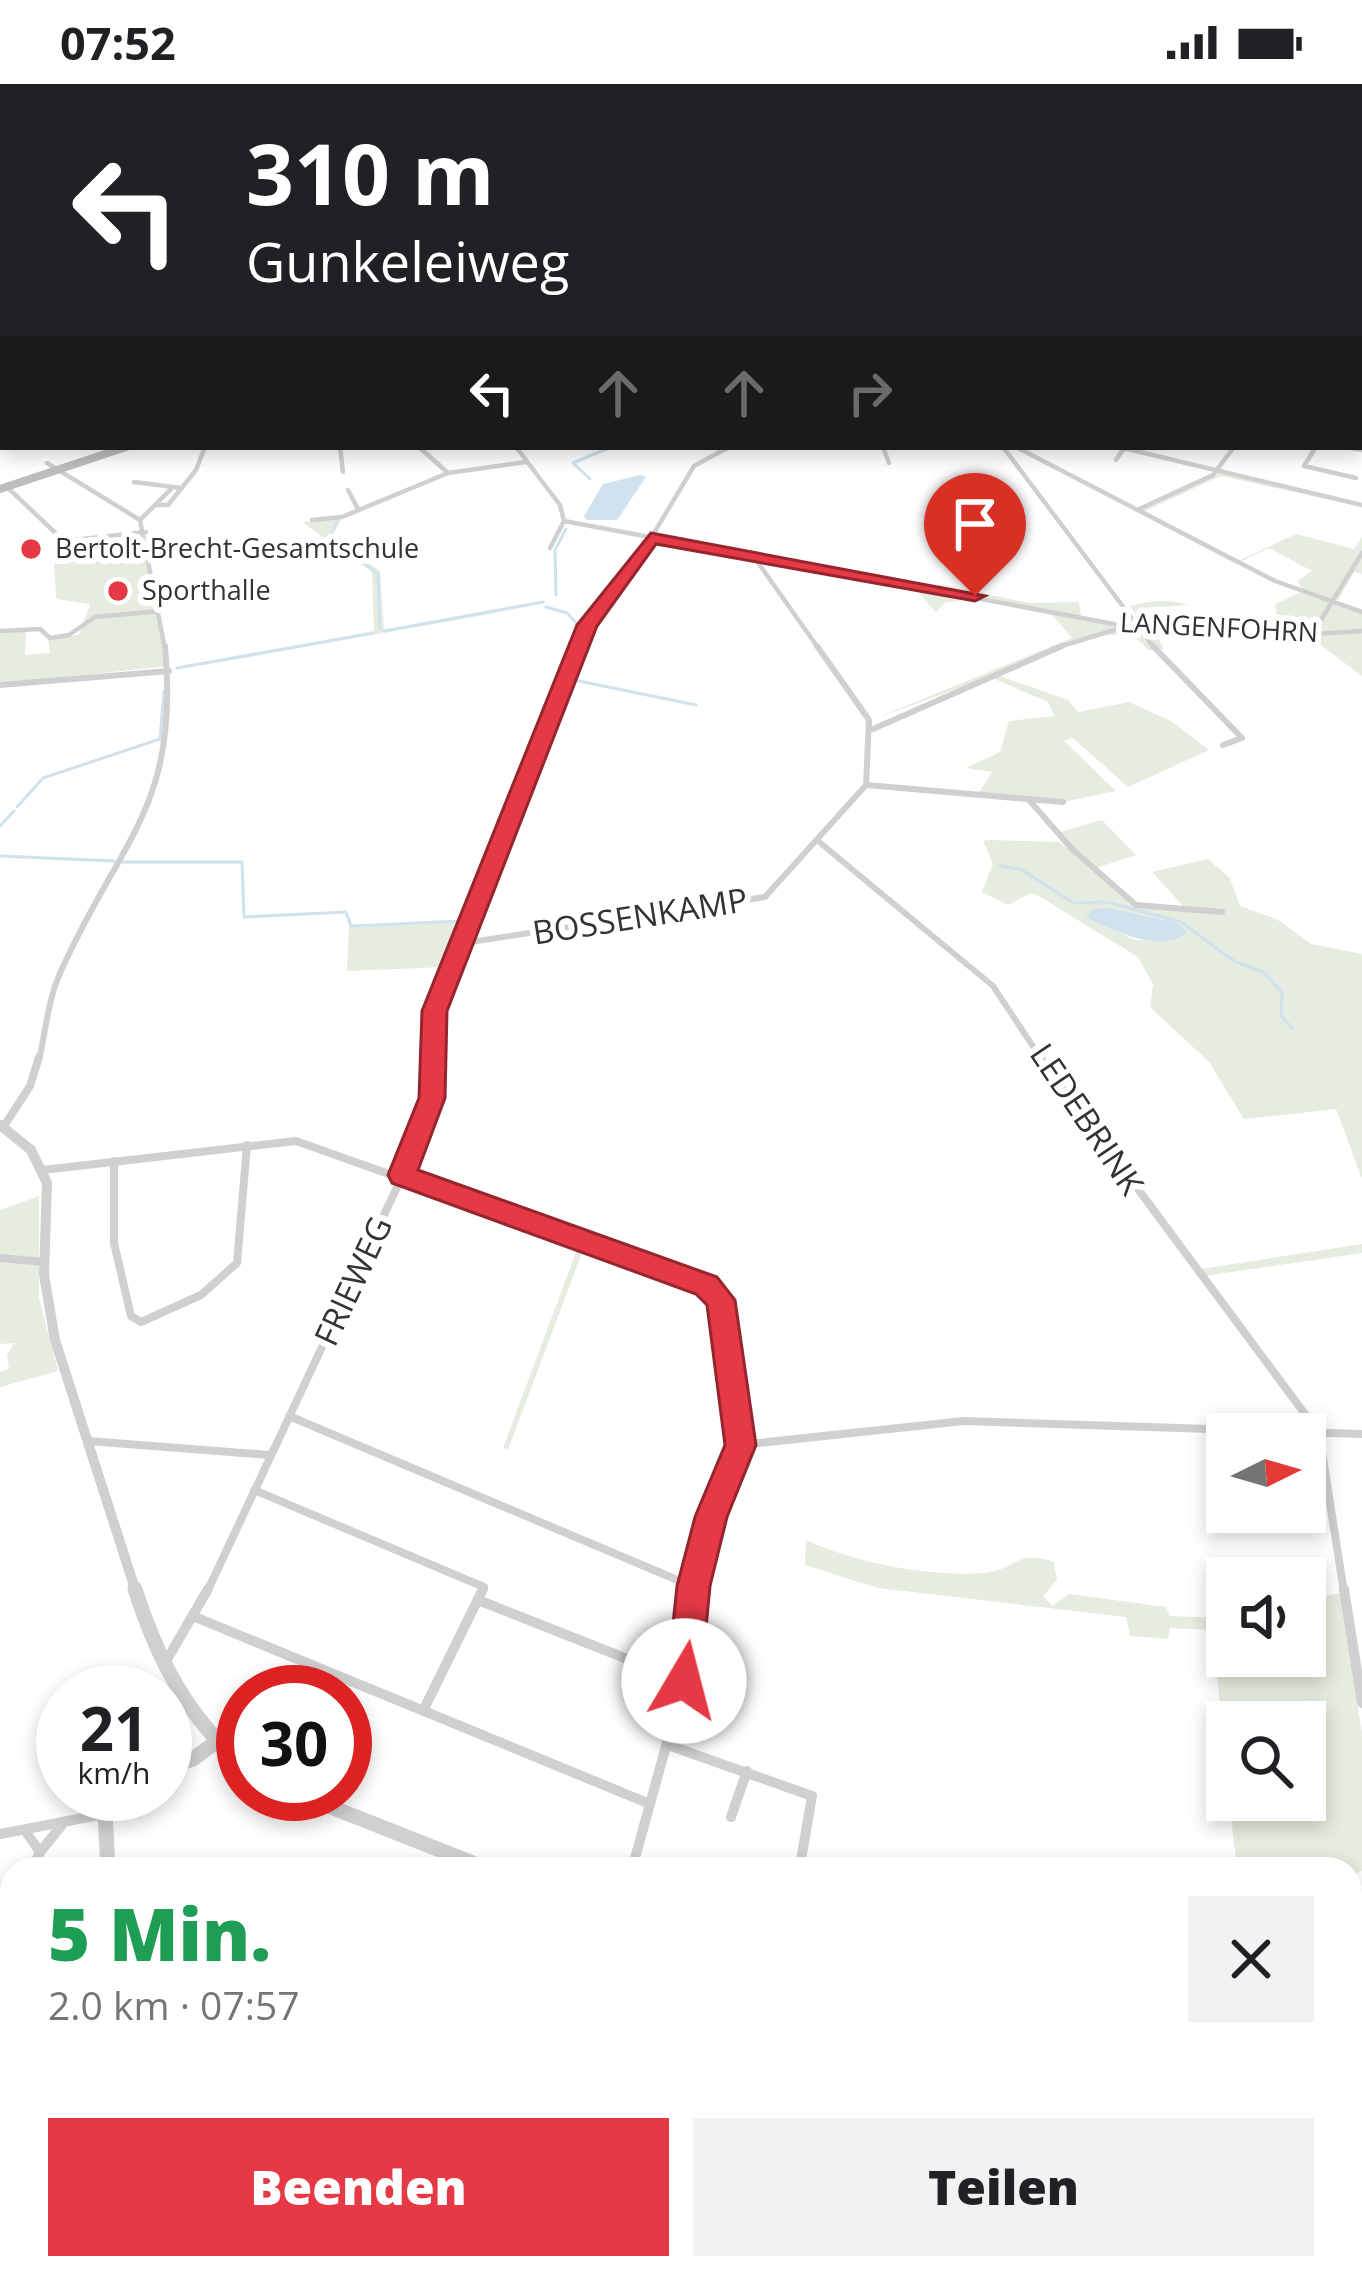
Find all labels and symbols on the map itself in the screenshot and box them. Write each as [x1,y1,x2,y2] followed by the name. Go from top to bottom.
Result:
[924,473,1026,596] pin
[55,529,419,566] place label: Bertolt-Brecht-Gesamtschule
[18,536,44,562] marker: Bertolt-Brecht-Gesamtschule
[142,571,271,608] place label: Sporthalle
[105,578,131,604] marker: Sporthalle
[1119,603,1319,650] street label: LANGENFOHRN
[529,876,751,955] street label: BOSSENKAMP
[1020,1034,1155,1204] street label: LEDEBRINK
[303,1209,402,1353] street label: FRIEWEG
[1206,1413,1326,1533] north arrow
[621,1618,747,1744] position arrow
[216,1665,372,1821] speed limit sign: 30

